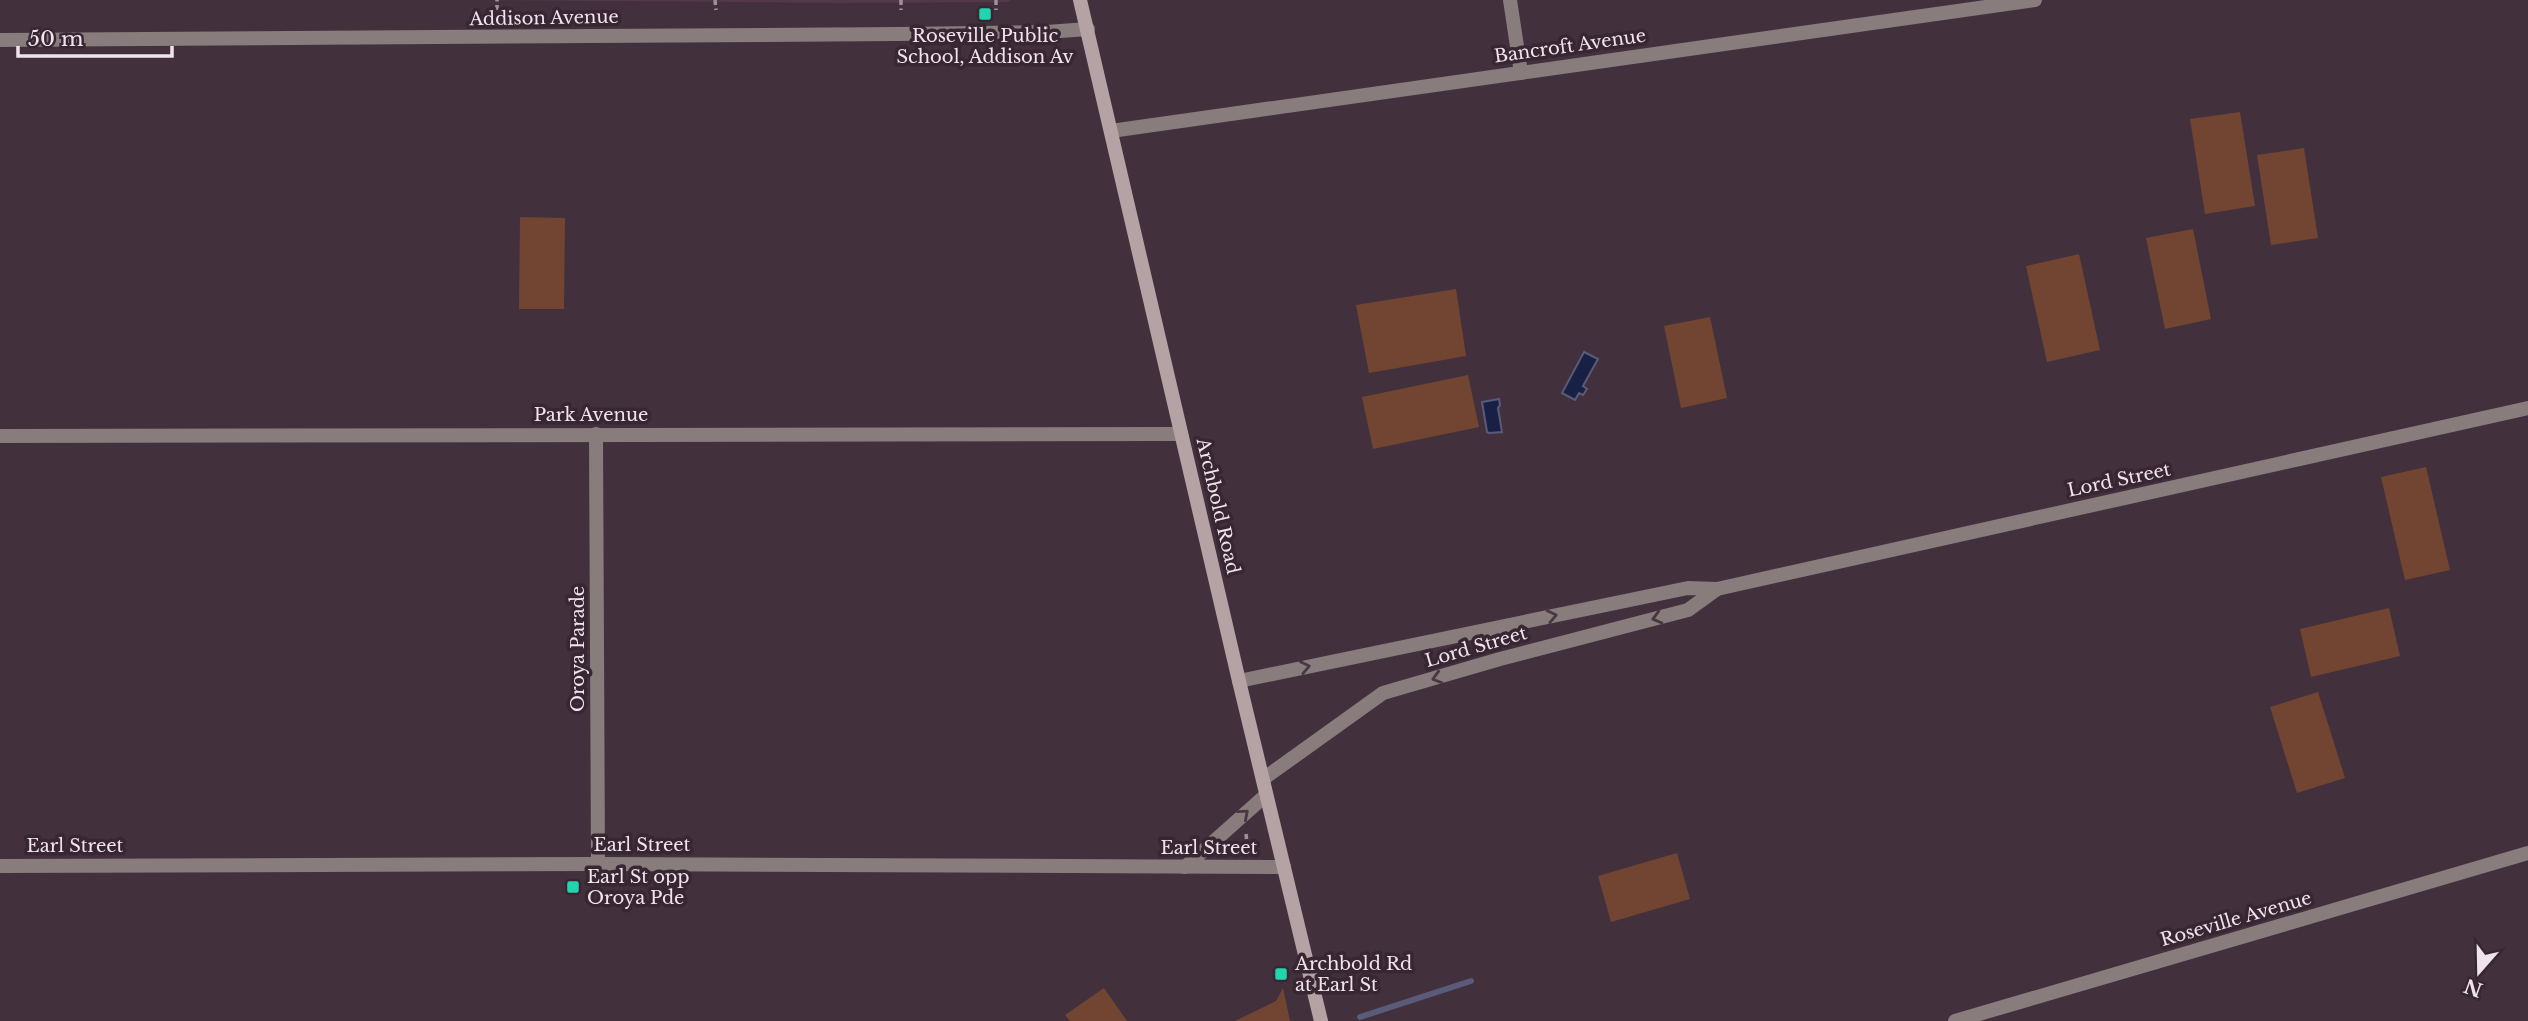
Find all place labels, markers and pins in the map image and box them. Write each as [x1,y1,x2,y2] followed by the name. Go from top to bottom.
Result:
[977,6,993,22] marker: Roseville Public School, Addison Av
[896,25,1074,68] place label: Roseville Public School, Addison Av
[587,866,689,909] place label: Earl St opp Oroya Pde
[565,879,581,895] marker: Earl St opp Oroya Pde
[1294,953,1412,996] place label: Archbold Rd at Earl St
[1273,966,1289,982] marker: Archbold Rd at Earl St

